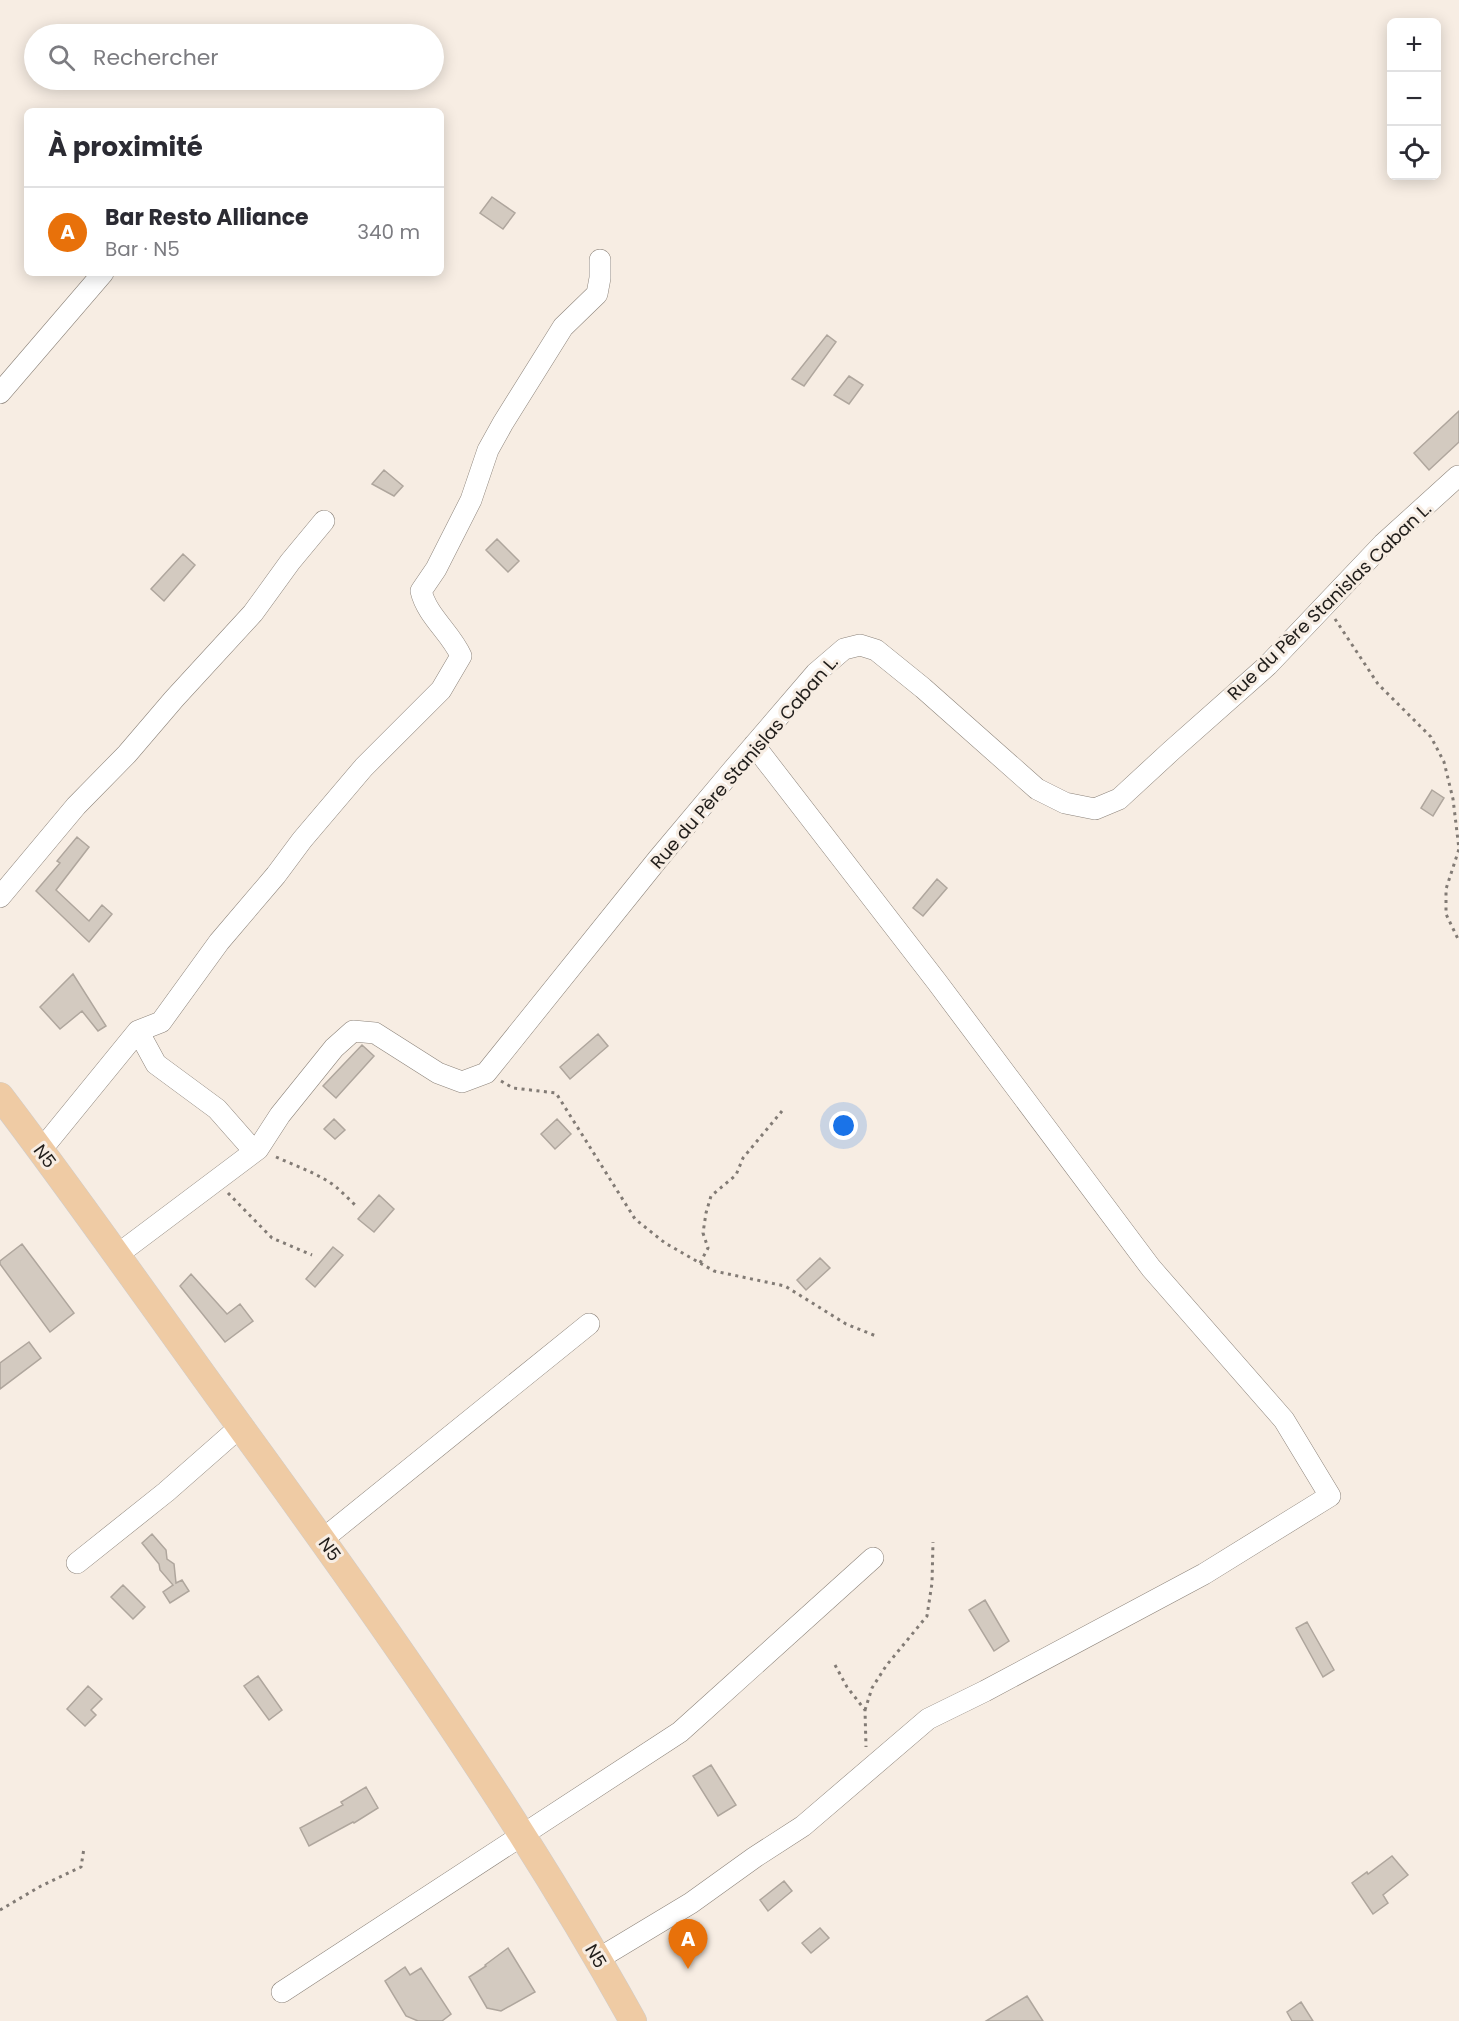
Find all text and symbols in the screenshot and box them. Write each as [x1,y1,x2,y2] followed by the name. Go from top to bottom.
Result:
[1387,18,1441,180] map controls
[1387,18,1441,72] button: +
[24,24,444,90] search box
[45,41,78,74] icon: search
[93,42,219,73] text: Rechercher
[1387,72,1441,126] button: −
[1387,126,1441,180] button: locate
[48,129,203,165] text: À proximité
[105,202,309,233] text: Bar Resto Alliance
[60,218,75,246] text: A
[357,218,420,246] text: 340 m
[105,235,180,263] text: Bar · N5
[1221,497,1437,705] street label: Rue du Père Stanislas Caban L.
[644,650,844,874] street label: Rue du Père Stanislas Caban L.
[829,1111,858,1140] your location
[28,1139,62,1173] street label: N5
[313,1532,347,1566] street label: N5
[668,1920,708,1969] pin: A
[579,1939,613,1973] street label: N5

